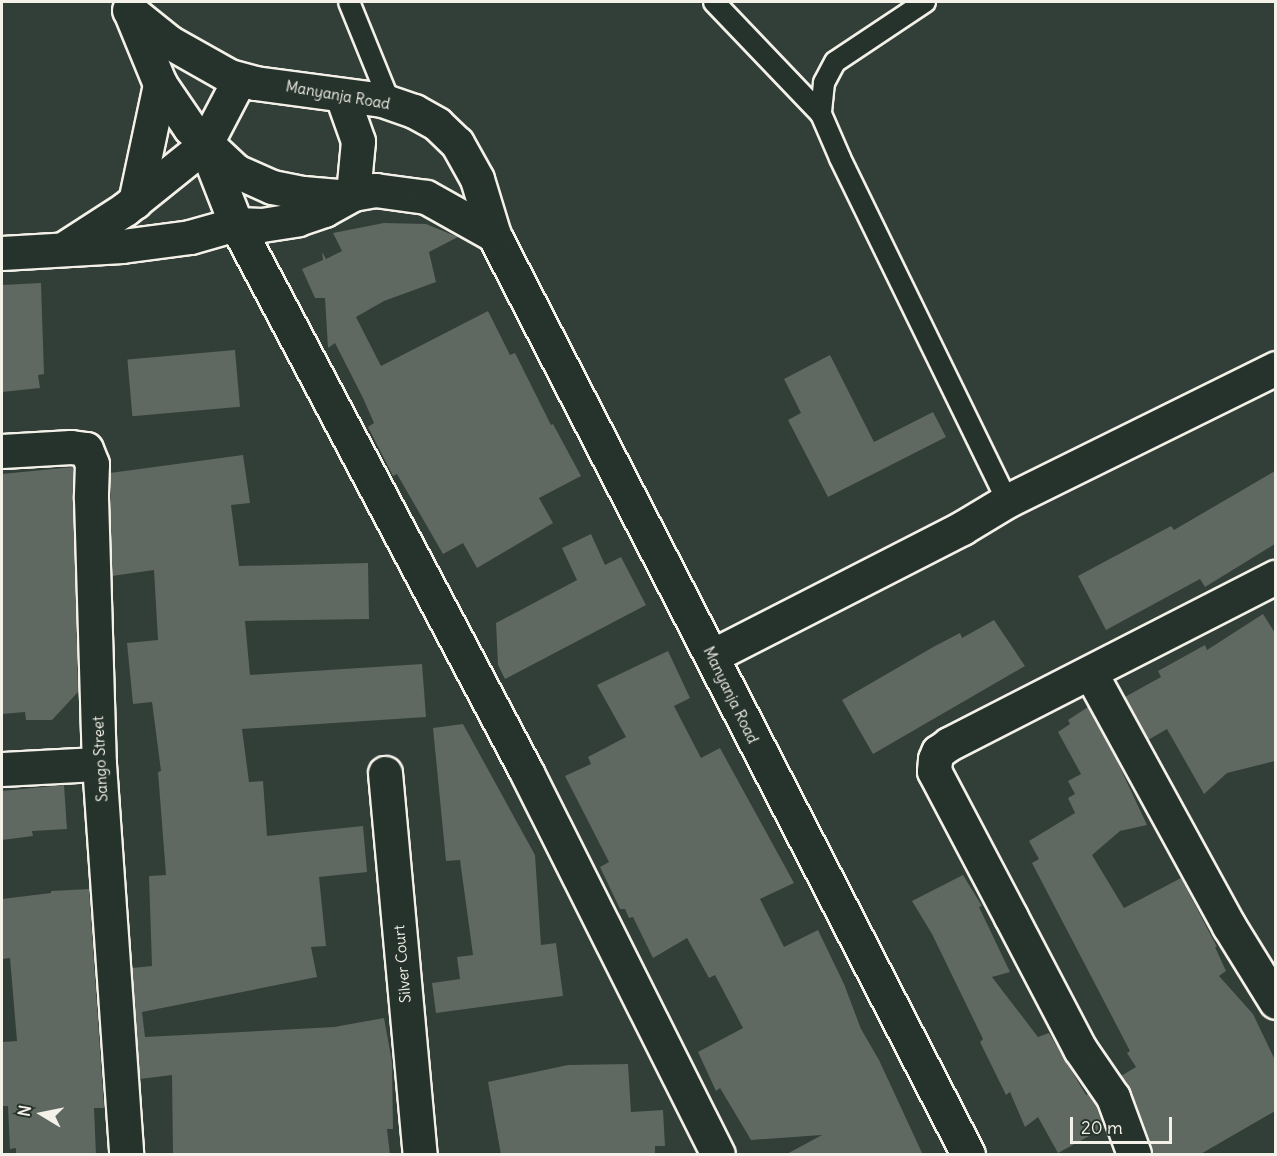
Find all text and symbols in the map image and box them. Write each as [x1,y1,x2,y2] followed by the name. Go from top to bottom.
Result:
[284,77,392,113] street label: Manyanja Road
[700,644,762,746] street label: Manyanja Road
[89,716,111,802] street label: Sango Street
[390,924,414,1004] street label: Silver Court
[12,1084,72,1144] north arrow
[13,1104,35,1118] text: N
[1073,1105,1175,1143] scale bar
[1081,1116,1123,1139] text: 20 m

